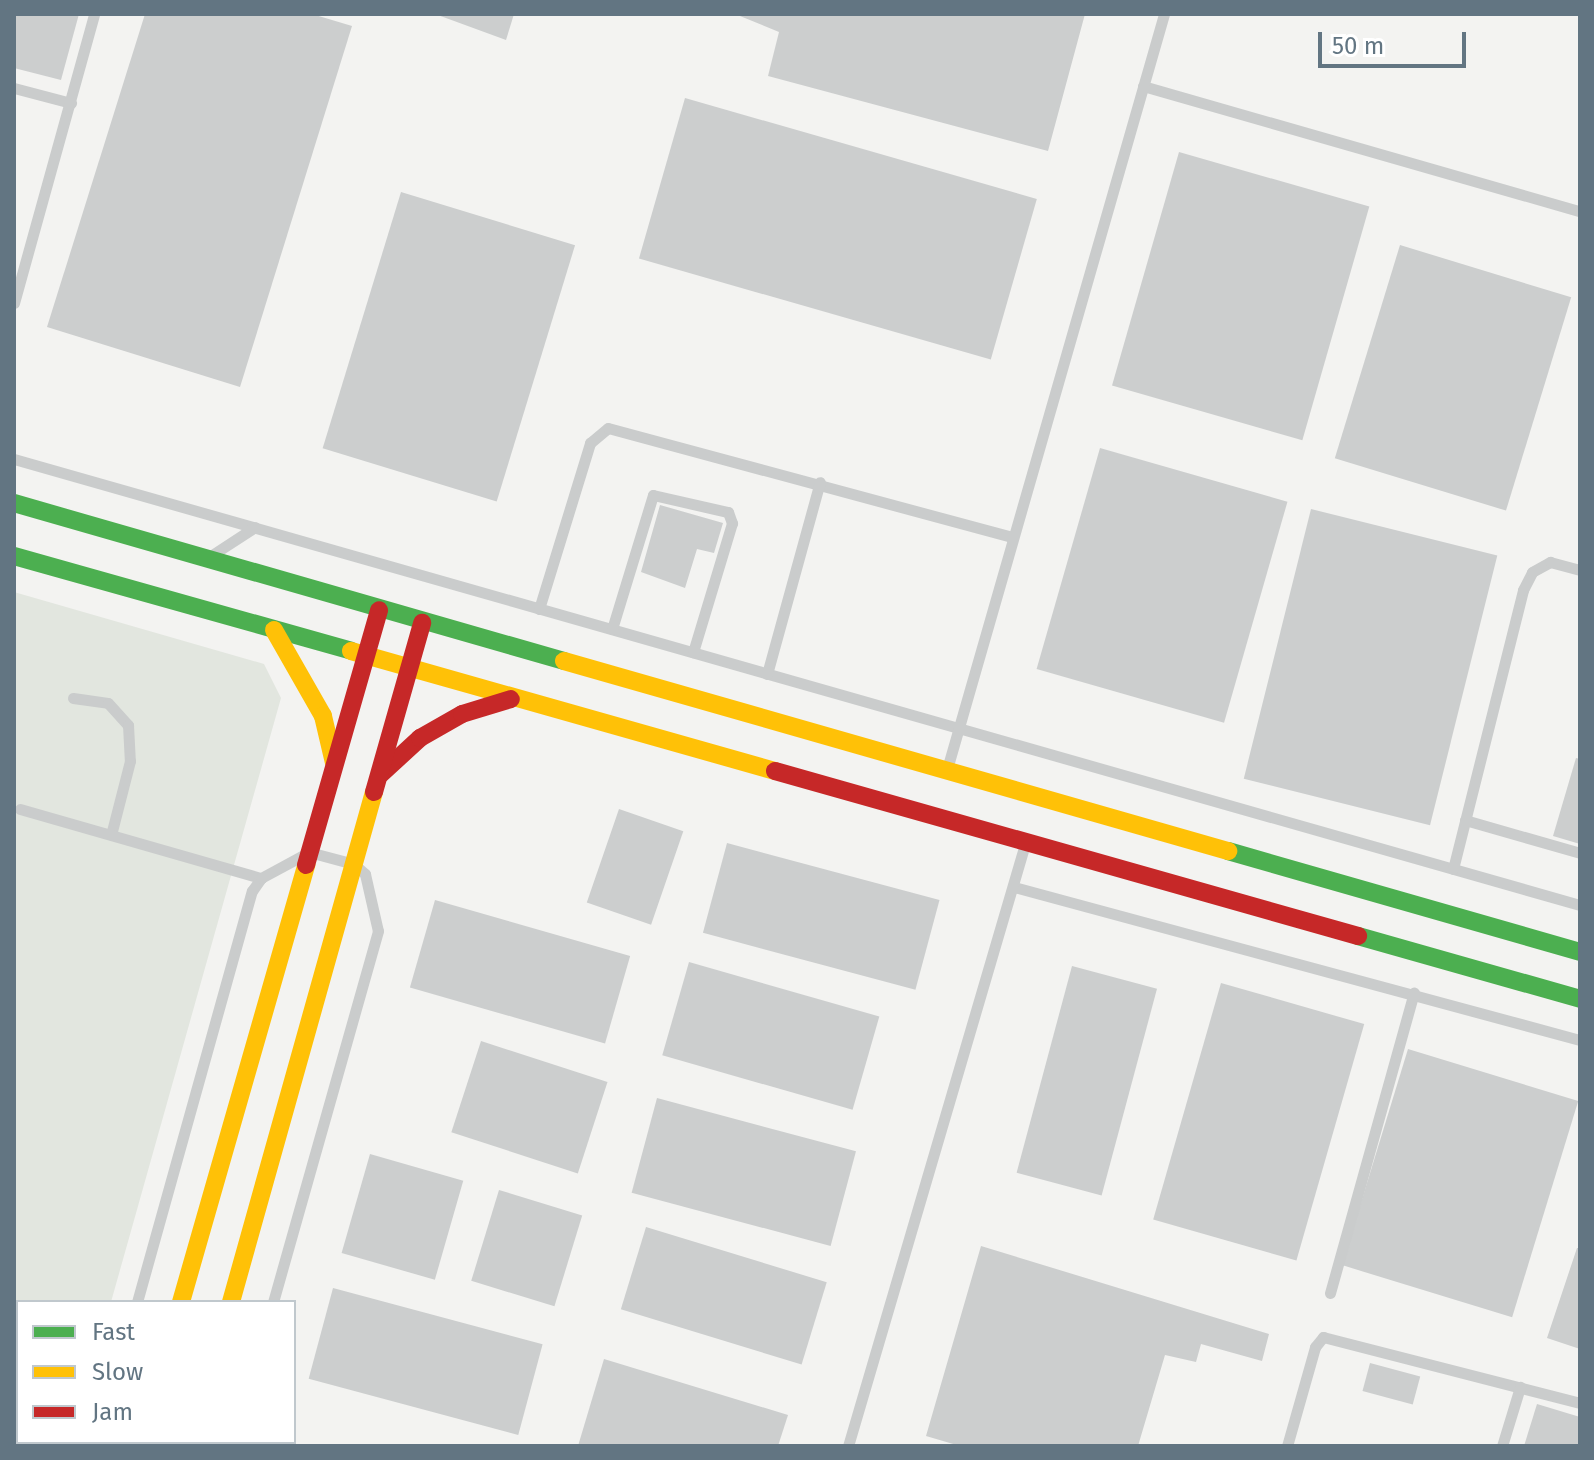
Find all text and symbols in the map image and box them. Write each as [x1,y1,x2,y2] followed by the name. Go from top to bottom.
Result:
[1322,16,1470,66] scale bar
[1332,32,1384,60] text: 50 m
[16,1300,296,1444] legend
[92,1318,135,1346] text: Fast
[92,1358,143,1386] text: Slow
[92,1398,133,1426] text: Jam

